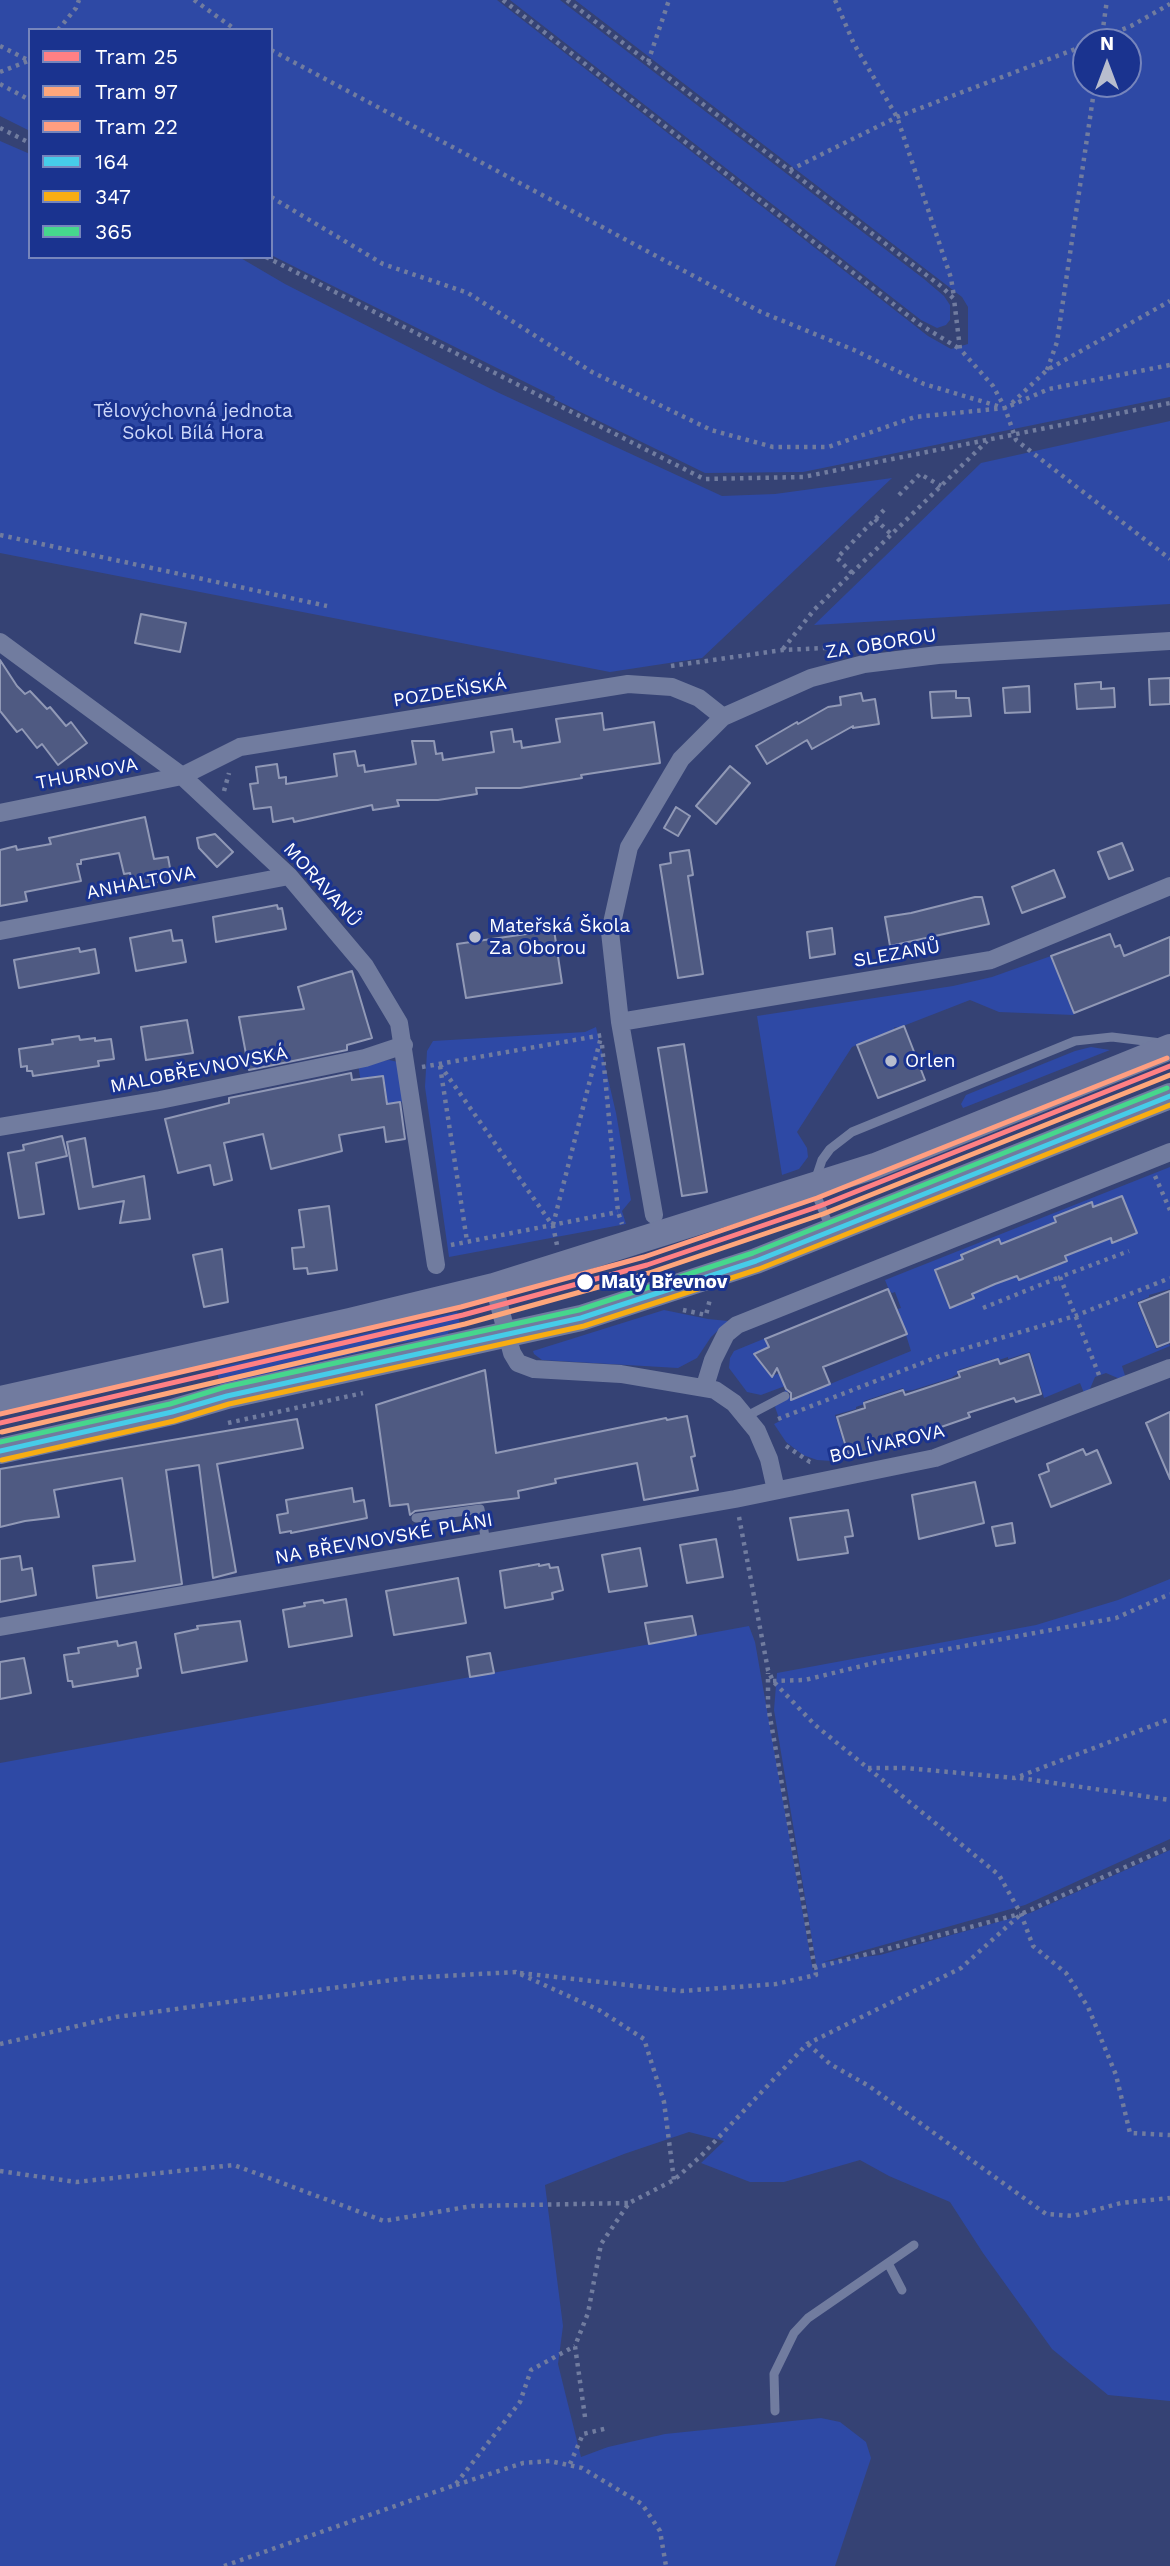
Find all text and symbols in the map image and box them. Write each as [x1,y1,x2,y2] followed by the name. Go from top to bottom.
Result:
[28,28,273,259] legend
[1072,28,1142,98] north arrow
[1100,32,1114,55] text: N
[95,44,178,69] text: Tram 25
[95,79,178,104] text: Tram 97
[95,114,178,139] text: Tram 22
[95,149,129,174] text: 164
[95,184,131,209] text: 347
[95,219,132,244] text: 365
[93,400,293,444] park label: Tělovýchovná jednota Sokol Bílá Hora
[824,624,938,664] street label: ZA OBOROU
[392,672,508,712] street label: POZDEŇSKÁ
[34,753,140,795] street label: THURNOVA
[278,838,366,932] street label: MORAVANŮ
[85,861,197,905] street label: ANHALTOVA
[489,915,630,959] place label: Mateřská Škola Za Oborou
[467,929,483,945] marker: Mateřská Škola Za Oborou
[852,935,942,973] street label: SLEZANŮ
[108,1042,290,1098] street label: MALOBŘEVNOVSKÁ
[905,1050,955,1072] place label: Orlen
[883,1053,899,1069] marker: Orlen
[601,1271,727,1293] place label: Malý Břevnov
[575,1272,595,1292] marker: Malý Břevnov
[827,1420,947,1468] street label: BOLÍVAROVA
[273,1509,495,1569] street label: NA BŘEVNOVSKÉ PLÁNI

